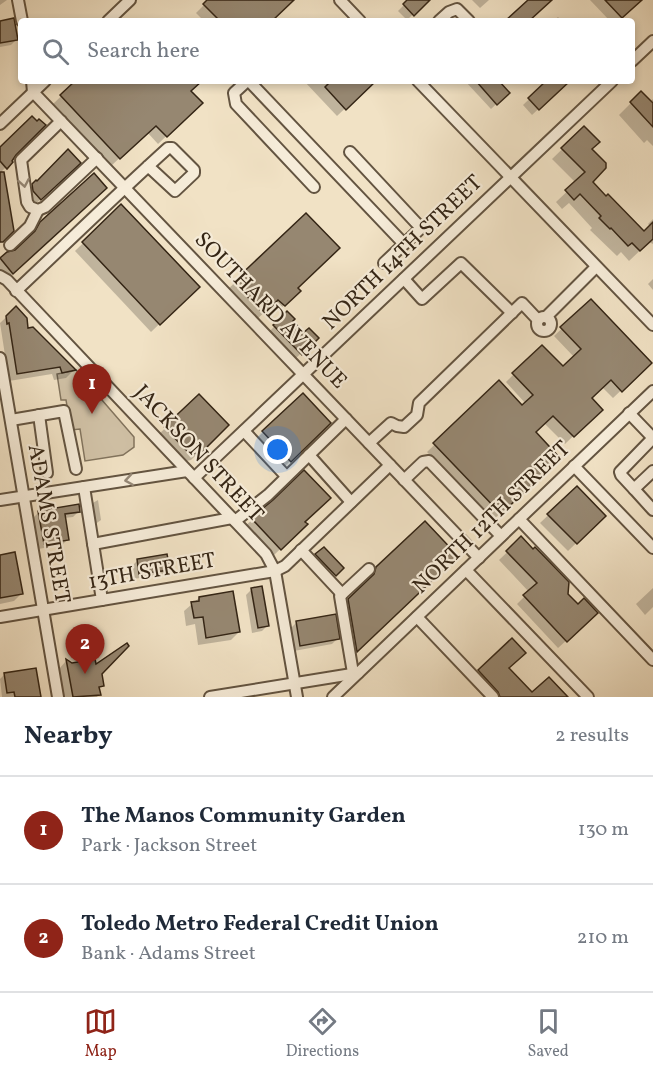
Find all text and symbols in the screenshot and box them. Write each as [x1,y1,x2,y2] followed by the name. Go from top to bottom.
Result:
[18,18,635,84] search box
[39,35,72,68] icon: search
[87,36,200,67] text: Search here
[316,168,490,338] street label: NORTH 14TH STREET
[17,178,30,188] one-way arrow
[187,225,353,397] street label: SOUTHARD AVENUE
[72,364,112,414] pin: 1
[126,378,270,530] street label: JACKSON STREET
[406,434,578,602] street label: NORTH 12TH STREET
[263,435,292,464] your location
[19,442,77,606] street label: ADAMS STREET
[124,473,134,485] one-way arrow
[86,546,218,598] street label: 13TH STREET
[66,624,104,674] pin: 2
[24,718,113,754] text: Nearby
[555,722,629,750] text: 2 results
[81,801,406,832] text: The Manos Community Garden
[39,816,48,844] text: 1
[578,816,629,844] text: 130 m
[81,832,257,860] text: Park · Jackson Street
[81,909,439,940] text: Toledo Metro Federal Credit Union
[38,924,49,952] text: 2
[577,924,629,952] text: 210 m
[81,940,256,968] text: Bank · Adams Street
[84,1005,117,1063] tab: Map
[286,1005,359,1063] tab: Directions
[528,1005,569,1063] tab: Saved

